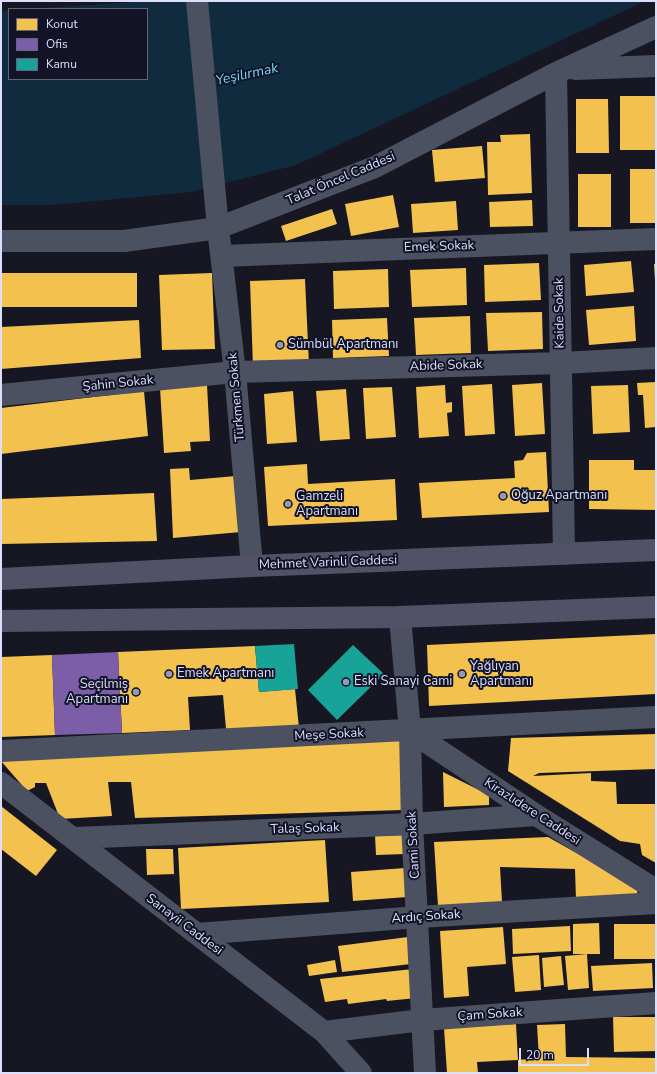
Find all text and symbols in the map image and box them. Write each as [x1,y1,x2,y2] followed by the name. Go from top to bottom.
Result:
[8,8,148,80] legend
[46,16,78,32] text: Konut
[46,36,68,52] text: Ofis
[46,56,77,72] text: Kamu
[214,60,280,90] water label: Yeşilırmak
[284,149,398,209] street label: Talat Öncel Caddesi
[403,238,475,256] street label: Emek Sokak
[552,277,568,349] street label: Kaide Sokak
[288,337,398,353] place label: Sümbül Apartmanı
[275,340,285,350] marker: Sümbül Apartmanı
[225,352,249,442] street label: Türkmen Sokak
[409,357,483,375] street label: Abide Sokak
[82,373,154,395] street label: Şahin Sokak
[511,488,607,504] place label: Oğuz Apartmanı
[296,489,358,520] place label: Gamzeli Apartmanı
[498,491,508,501] marker: Oğuz Apartmanı
[283,499,293,509] marker: Gamzeli Apartmanı
[259,553,397,573] street label: Mehmet Varinli Caddesi
[470,659,532,690] place label: Yağlıyan Apartmanı
[177,666,274,682] place label: Emek Apartmanı
[164,669,174,679] marker: Emek Apartmanı
[457,669,467,679] marker: Yağlıyan Apartmanı
[354,674,452,690] place label: Eski Sanayi Cami
[66,677,128,708] place label: Seçilmiş Apartmanı
[341,677,351,687] marker: Eski Sanayi Cami
[131,687,141,697] marker: Seçilmiş Apartmanı
[294,725,364,745] street label: Meşe Sokak
[481,775,583,849] street label: Kirazlıdere Caddesi
[404,811,424,879] street label: Cami Sokak
[270,820,340,838] street label: Talaş Sokak
[143,891,225,959] street label: Sanayii Caddesi
[391,907,461,927] street label: Ardıç Sokak
[457,1005,523,1025] street label: Çam Sokak
[521,1040,591,1066] scale bar
[526,1047,554,1063] text: 20 m

